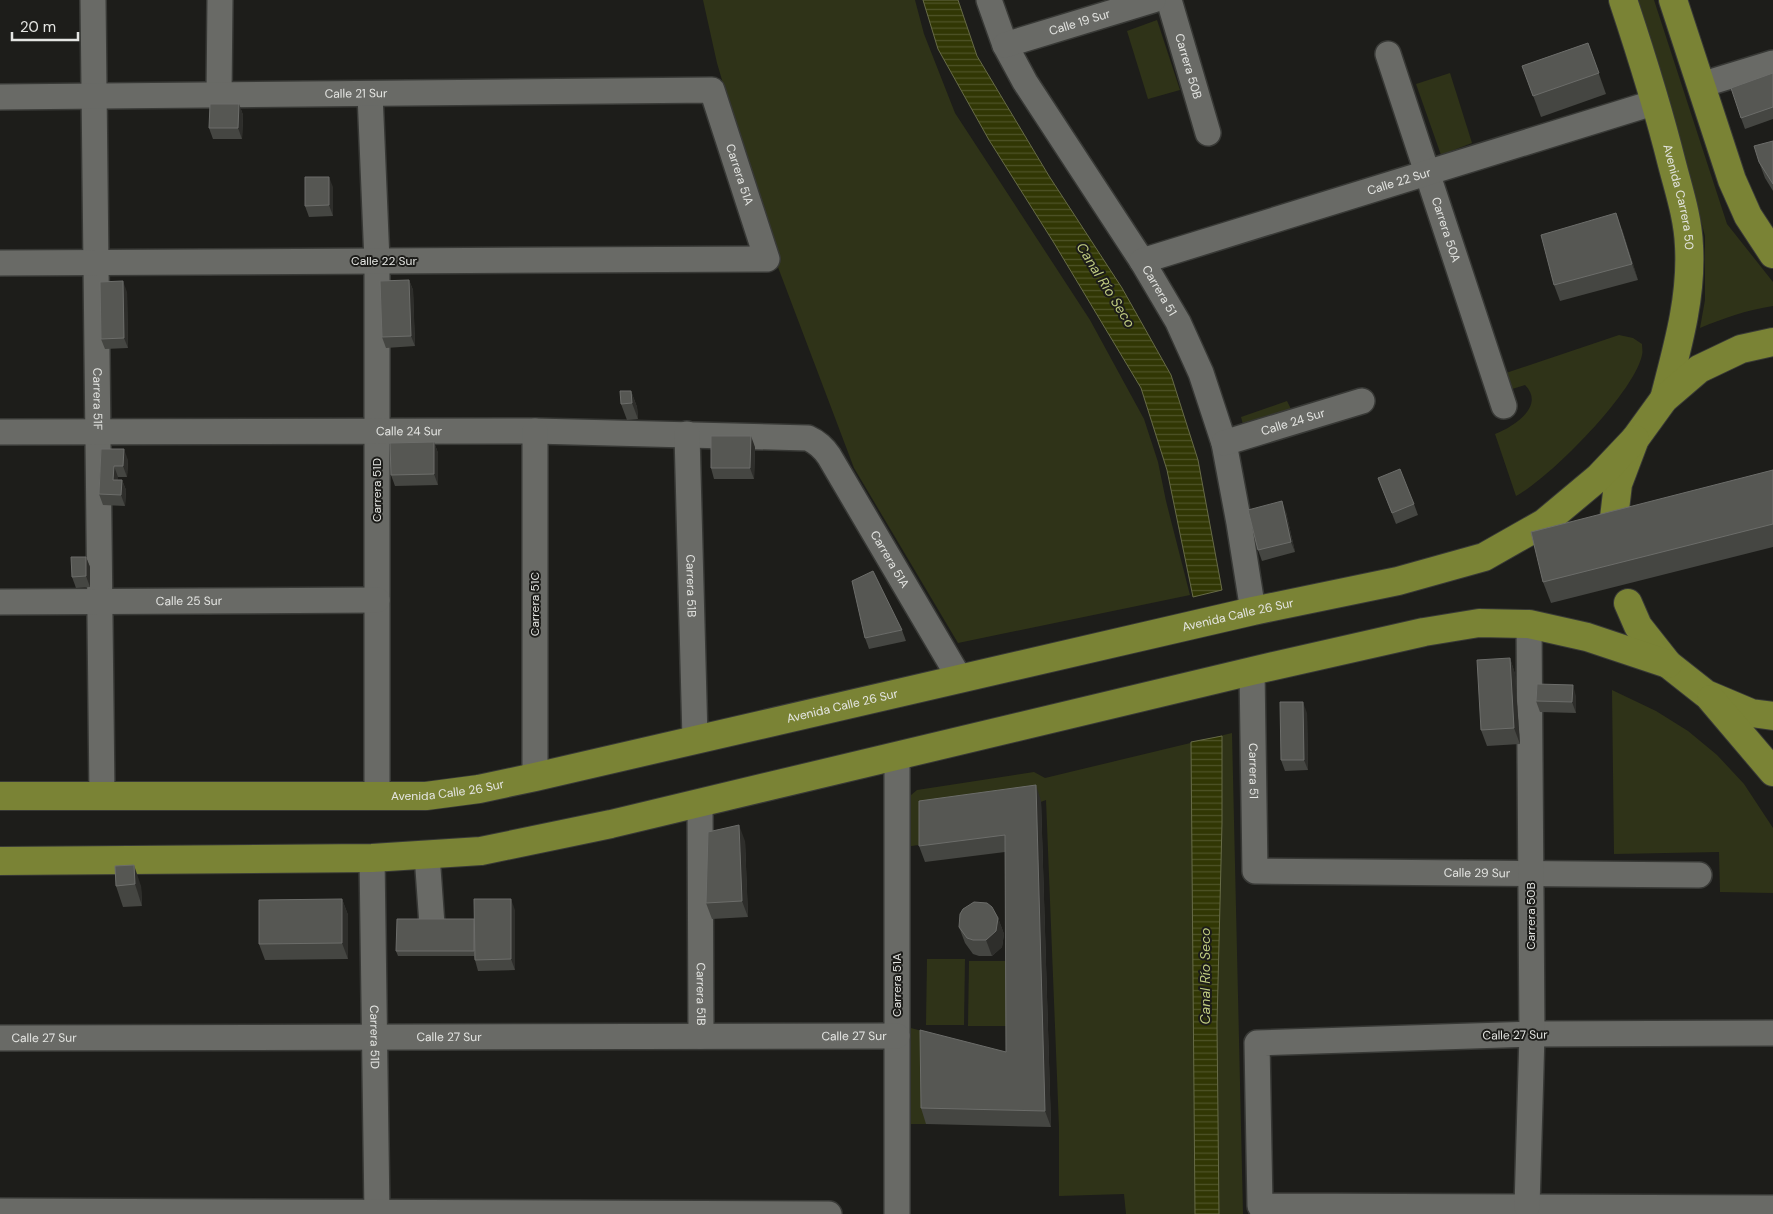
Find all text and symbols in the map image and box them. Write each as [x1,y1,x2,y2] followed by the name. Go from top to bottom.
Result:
[1047,5,1113,39] street label: Calle 19 Sur
[12,10,79,42] scale bar
[20,17,56,37] text: 20 m
[1171,32,1206,101] street label: Carrera 50B
[325,85,388,102] street label: Calle 21 Sur
[722,142,757,207] street label: Carrera 51A
[1659,143,1697,250] street label: Avenida Carrera 50
[1365,164,1433,199] street label: Calle 22 Sur
[1428,195,1464,264] street label: Carrera 50A
[1073,239,1139,331] water label: Canal Río Seco
[351,253,417,269] street label: Calle 22 Sur
[1138,262,1181,319] street label: Carrera 51
[89,368,106,431] street label: Carrera 51F
[1259,405,1327,439] street label: Calle 24 Sur
[376,423,443,439] street label: Calle 24 Sur
[369,458,385,522] street label: Carrera 51D
[867,528,913,591] street label: Carrera 51A
[682,554,700,618] street label: Carrera 51B
[527,571,543,636] street label: Carrera 51C
[156,593,223,609] street label: Calle 25 Sur
[1180,595,1296,635] street label: Avenida Calle 26 Sur
[785,685,900,727] street label: Avenida Calle 26 Sur
[1245,743,1262,799] street label: Carrera 51
[391,776,506,804] street label: Avenida Calle 26 Sur
[1444,865,1511,881] street label: Calle 29 Sur
[1523,882,1539,950] street label: Carrera 50B
[1196,928,1214,1024] water label: Canal Río Seco
[889,953,905,1017] street label: Carrera 51A
[693,962,709,1026] street label: Carrera 51B
[366,1005,383,1069] street label: Carrera 51D
[1482,1026,1548,1044] street label: Calle 27 Sur
[821,1028,887,1044] street label: Calle 27 Sur
[416,1029,482,1045] street label: Calle 27 Sur
[11,1030,77,1046] street label: Calle 27 Sur

